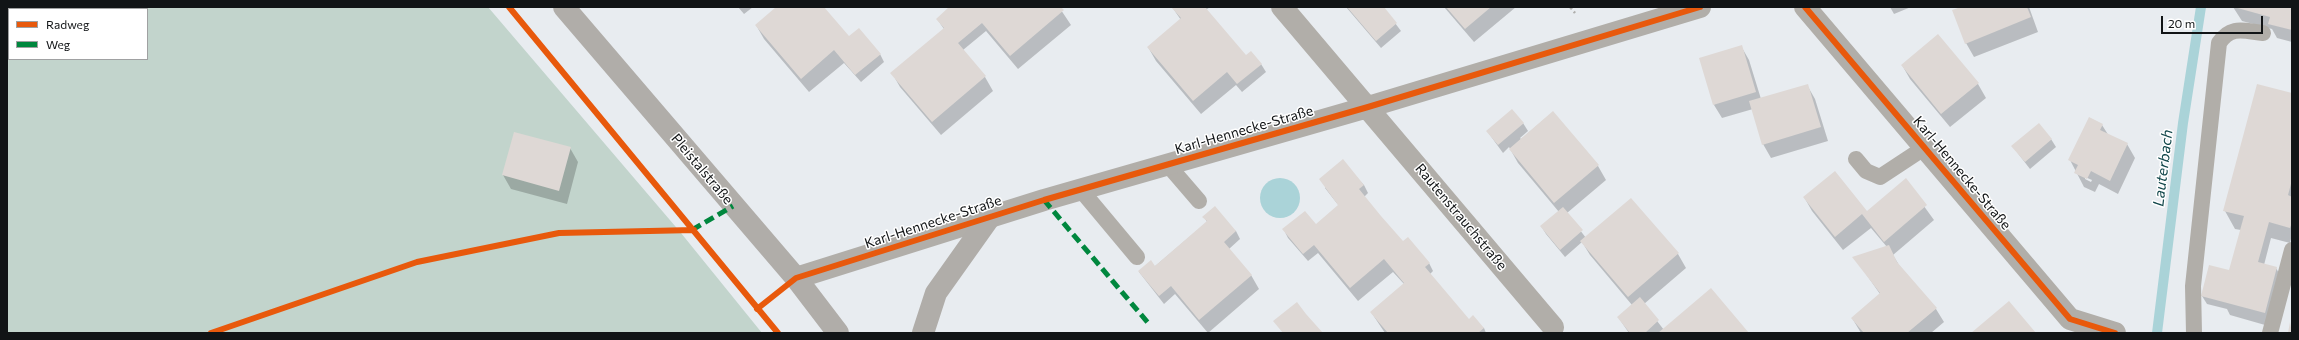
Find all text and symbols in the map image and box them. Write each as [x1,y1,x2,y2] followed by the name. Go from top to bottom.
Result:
[8,8,148,60] legend
[2163,8,2265,34] scale bar
[2168,16,2195,30] text: 20 m
[46,17,89,31] text: Radweg
[46,37,70,51] text: Weg
[1173,102,1315,158] street label: Karl-Hennecke-Straße
[1910,113,2014,233] street label: Karl-Hennecke-Straße
[2149,128,2177,208] water label: Lauterbach
[668,130,736,208] street label: Pleistalstraße
[1412,160,1510,274] street label: Rautenstrauchstraße
[862,192,1004,252] street label: Karl-Hennecke-Straße

